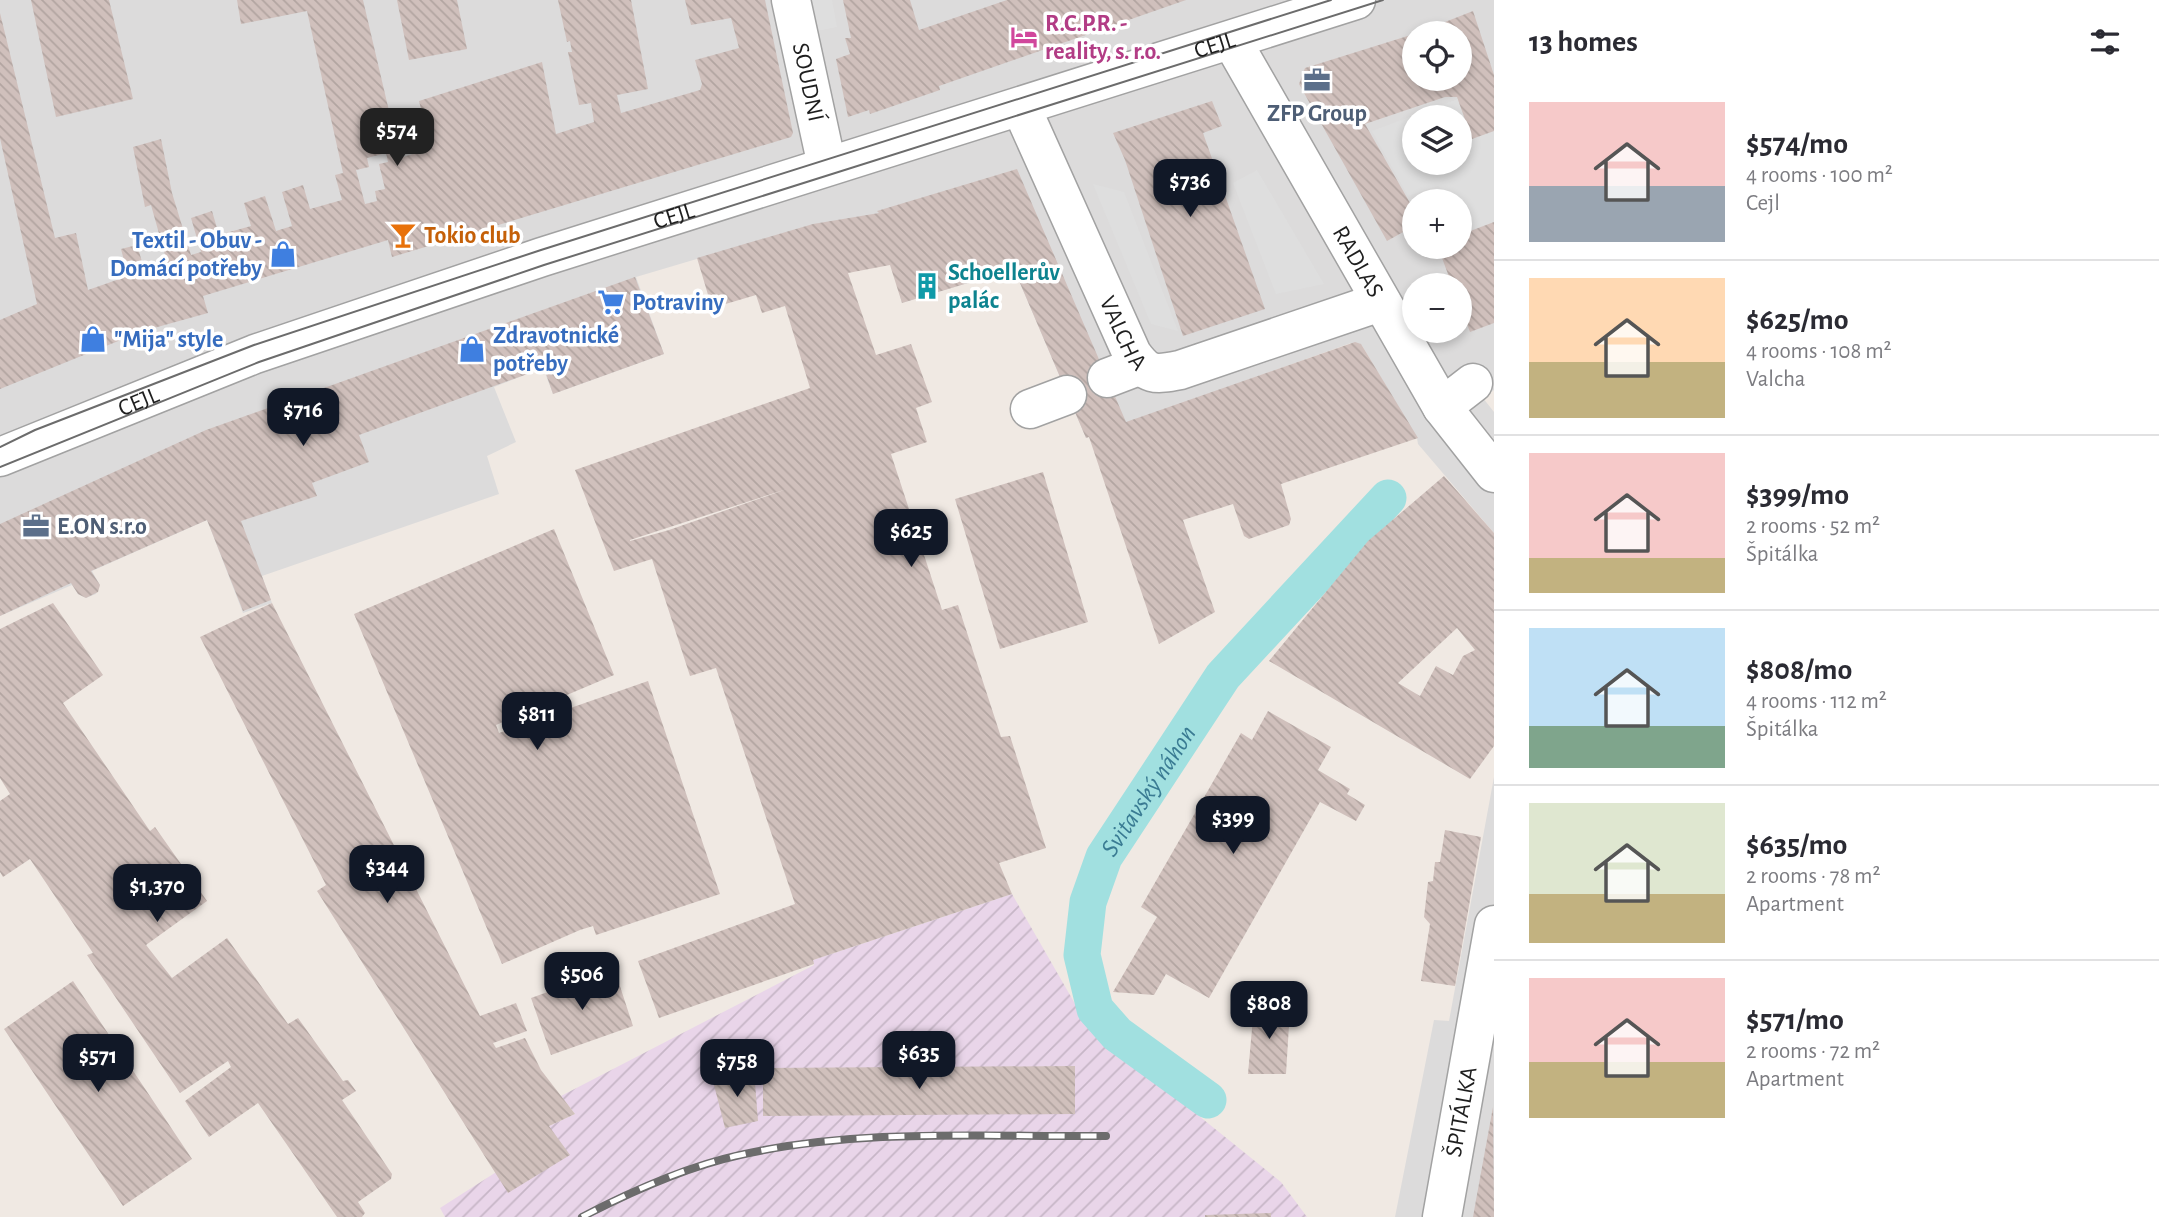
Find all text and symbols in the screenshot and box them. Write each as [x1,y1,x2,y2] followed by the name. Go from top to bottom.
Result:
[1045,12,1161,64] place label: R.C.P.R. - reality, s. r.o.
[1402,21,1472,343] map controls
[1402,21,1472,91] button: locate
[1009,22,1039,52] hotel icon: R.C.P.R. - reality, s. r.o.
[2086,23,2124,61] icon: filters
[1529,27,1638,57] text: 13 homes
[1191,28,1238,63] street label: CEJL
[788,41,830,124] street label: SOUDNÍ
[1302,65,1332,95] office icon: ZFP Group
[1267,102,1367,126] place label: ZFP Group
[1402,105,1472,175] button: layers
[356,108,438,168] pin: $574
[376,119,418,142] text: $574
[1746,129,1848,159] text: $574/mo
[1585,130,1669,214] icon: home
[1149,160,1231,219] pin: $736
[1746,164,1893,187] text: 4 rooms · 100 m²
[1169,170,1211,193] text: $736
[1402,189,1472,259] button: +
[1746,192,1780,215] text: Cejl
[651,199,697,234] street label: CEJL
[388,220,418,250] bar icon: Tokio club
[1328,222,1387,302] street label: RADLAS
[424,224,521,248] place label: Tokio club
[110,229,262,281] place label: Textil - Obuv - Domácí potřeby
[268,239,298,269] shop icon: Textil - Obuv - Domácí potřeby
[948,261,1060,313] place label: Schoellerův palác
[912,271,942,301] building icon: Schoellerův palác
[1402,273,1472,343] button: −
[596,287,626,317] supermarket icon: Potraviny
[632,291,724,315] place label: Potraviny
[1095,293,1151,376] street label: VALCHA
[1746,305,1849,335] text: $625/mo
[1585,306,1669,390] icon: home
[78,324,108,354] shop icon: "Mija" style
[493,324,619,376] place label: Zdravotnické potřeby
[114,328,223,352] place label: "Mija" style
[457,334,487,364] shop icon: Zdravotnické potřeby
[1746,340,1892,363] text: 4 rooms · 108 m²
[1746,368,1805,391] text: Valcha
[115,383,162,421] street label: CEJL
[262,388,344,448] pin: $716
[283,399,323,422] text: $716
[1746,480,1849,510] text: $399/mo
[1585,481,1669,565] icon: home
[870,510,952,569] pin: $625
[21,511,51,541] office icon: E.ON s.r.o
[57,515,147,539] place label: E.ON s.r.o
[1746,515,1880,538] text: 2 rooms · 52 m²
[890,520,932,543] text: $625
[1746,543,1818,566] text: Špitálka
[1746,655,1852,685] text: $808/mo
[1585,656,1669,740] icon: home
[1746,690,1887,713] text: 4 rooms · 112 m²
[496,692,578,752] pin: $811
[518,703,556,726] text: $811
[1746,718,1818,741] text: Špitálka
[1096,721,1201,861] water label: Svitavský náhon
[1192,796,1274,856] pin: $399
[1212,807,1254,830] text: $399
[1746,830,1847,860] text: $635/mo
[1585,831,1669,915] icon: home
[346,846,428,905] pin: $344
[365,856,409,879] text: $344
[100,864,214,924] pin: $1,370
[1746,865,1881,888] text: 2 rooms · 78 m²
[129,875,185,898] text: $1,370
[1746,893,1844,916] text: Apartment
[541,953,623,1012] pin: $506
[560,963,604,986] text: $506
[1228,982,1310,1041] pin: $808
[1246,992,1292,1015] text: $808
[1746,1005,1844,1035] text: $571/mo
[1585,1006,1669,1090] icon: home
[878,1032,960,1091] pin: $635
[57,1034,139,1094] pin: $571
[696,1040,778,1099] pin: $758
[1746,1040,1880,1063] text: 2 rooms · 72 m²
[898,1042,940,1065] text: $635
[79,1045,117,1068] text: $571
[716,1050,758,1073] text: $758
[1441,1065,1482,1159] street label: ŠPITÁLKA
[1746,1068,1844,1091] text: Apartment

